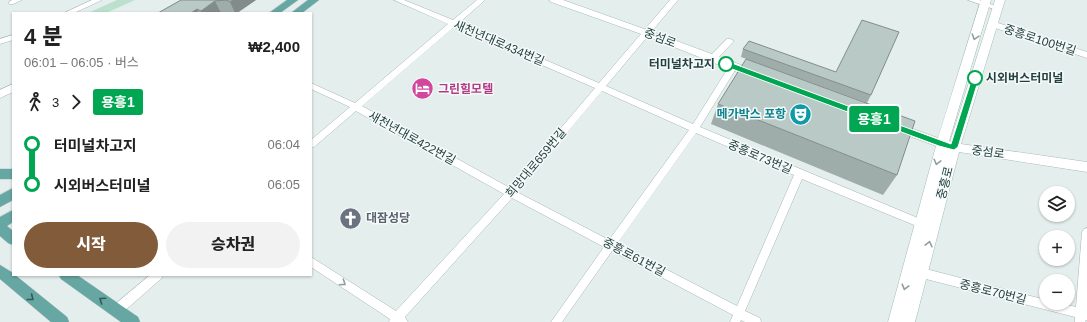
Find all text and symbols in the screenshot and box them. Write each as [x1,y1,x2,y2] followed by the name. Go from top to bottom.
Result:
[451,18,547,68] street label: 새천년대로434번길
[1002,22,1078,58] street label: 중흥로100번길
[24,24,63,49] text: 4 분
[642,26,678,50] street label: 중섬로
[971,34,980,41] one-way arrow
[248,38,300,55] text: ₩2,400
[24,55,139,70] text: 06:01 – 06:05 · 버스
[718,56,734,72] marker: 터미널차고지
[649,57,715,71] place label: 터미널차고지
[967,70,983,86] marker: 시외버스터미널
[986,71,1063,85] place label: 시외버스터미널
[410,76,436,102] hotel icon: 그린힐모텔
[438,82,493,96] place label: 그린힐모텔
[24,91,46,113] icon: walk
[65,91,87,113] icon: forward
[101,94,135,110] text: 용흥1
[52,95,59,110] text: 3
[788,101,814,127] theatre icon: 메가박스 포항
[851,106,897,132] line badge: 용흥1
[716,107,786,121] place label: 메가박스 포항
[366,108,458,168] street label: 새천년대로422번길
[857,111,891,127] text: 용흥1
[503,125,569,201] street label: 희망대로659번길
[54,137,137,154] text: 터미널차고지
[267,137,300,152] text: 06:04
[726,137,794,177] street label: 중흥로73번길
[971,143,1005,161] street label: 중섬로
[934,158,942,165] one-way arrow
[934,165,956,201] street label: 중흥로
[54,177,151,194] text: 시외버스터미널
[267,177,300,192] text: 06:05
[1039,186,1075,310] map controls
[1039,186,1075,222] button: layers
[337,205,363,231] church icon: 대잠성당
[366,211,410,225] place label: 대잠성당
[24,222,158,268] button: 시작
[166,222,300,268] button: 승차권
[1039,230,1075,266] button: +
[600,235,668,279] street label: 중흥로61번길
[925,241,933,247] one-way arrow
[1039,274,1075,310] button: −
[958,277,1028,307] street label: 중흥로70번길
[339,278,346,285] one-way arrow
[901,284,909,291] one-way arrow
[27,293,34,300] one-way arrow
[99,298,106,305] one-way arrow

